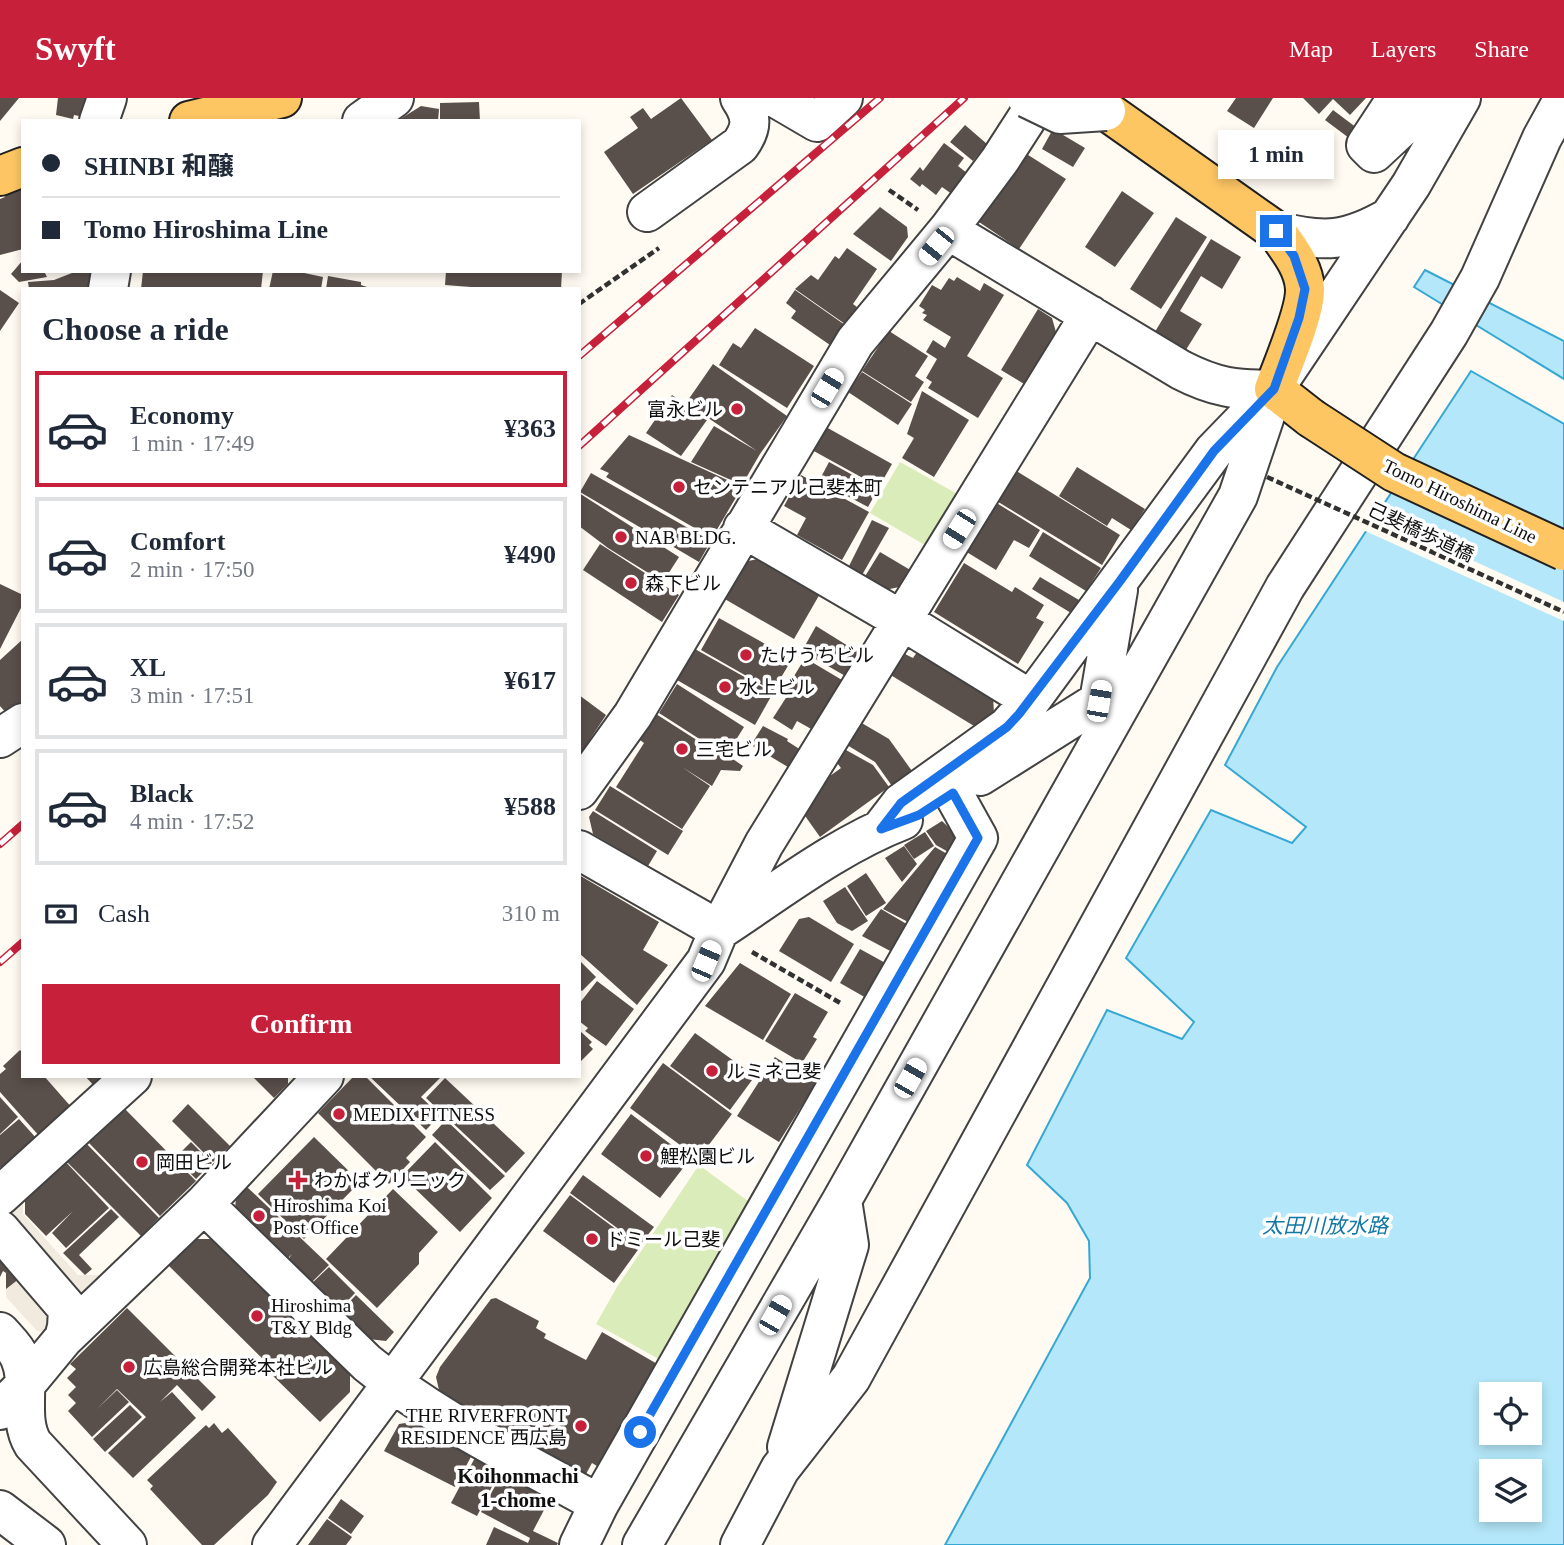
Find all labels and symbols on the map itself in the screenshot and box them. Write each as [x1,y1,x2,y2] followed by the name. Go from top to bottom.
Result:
[1218,130,1334,178] callout: 1 min
[1260,215,1292,247] route end
[915,223,958,269] car
[808,365,847,411] car
[647,399,723,420] place label: 富永ビル
[729,401,745,417] marker: 富永ビル
[1380,455,1540,547] street label: Tomo Hiroshima Line
[693,477,883,498] place label: センテニアル己斐本町
[671,479,687,495] marker: センテニアル己斐本町
[1365,498,1477,566] street label: 己斐橋歩道橋
[939,506,980,552] car
[635,527,736,548] place label: NAB BLDG.
[613,529,629,545] marker: NAB BLDG.
[645,573,721,594] place label: 森下ビル
[623,575,639,591] marker: 森下ビル
[760,645,874,666] place label: たけうちビル
[738,647,754,663] marker: たけうちビル
[739,677,815,698] place label: 水上ビル
[1086,678,1113,724] car
[717,679,733,695] marker: 水上ビル
[696,739,772,760] place label: 三宅ビル
[674,741,690,757] marker: 三宅ビル
[689,938,724,984] car
[891,1055,930,1101] car
[726,1061,821,1082] place label: ルミネ己斐
[704,1063,720,1079] marker: ルミネ己斐
[353,1104,495,1125] place label: MEDIX FITNESS
[331,1106,347,1122] marker: MEDIX FITNESS
[660,1146,755,1167] place label: 鯉松園ビル
[638,1148,654,1164] marker: 鯉松園ビル
[156,1152,232,1173] place label: 岡田ビル
[134,1154,150,1170] marker: 岡田ビル
[288,1170,308,1190] marker: わかばクリニック
[314,1170,466,1191] place label: わかばクリニック
[273,1195,386,1238] place label: Hiroshima Koi Post Office
[251,1208,267,1224] marker: Hiroshima Koi Post Office
[1262,1214,1390,1238] water label: 太田川放水路
[606,1229,720,1250] place label: ドミール己斐
[584,1231,600,1247] marker: ドミール己斐
[756,1292,795,1338] car
[271,1295,353,1338] place label: Hiroshima T&Y Bldg
[249,1308,265,1324] marker: Hiroshima T&Y Bldg
[143,1357,333,1378] place label: 広島総合開発本社ビル
[121,1359,137,1375] marker: 広島総合開発本社ビル
[401,1405,567,1448] place label: THE RIVERFRONT RESIDENCE 西広島
[624,1416,656,1448] route start
[573,1418,589,1434] marker: THE RIVERFRONT RESIDENCE 西広島
[457,1464,579,1512] district label: Koihonmachi 1-chome

